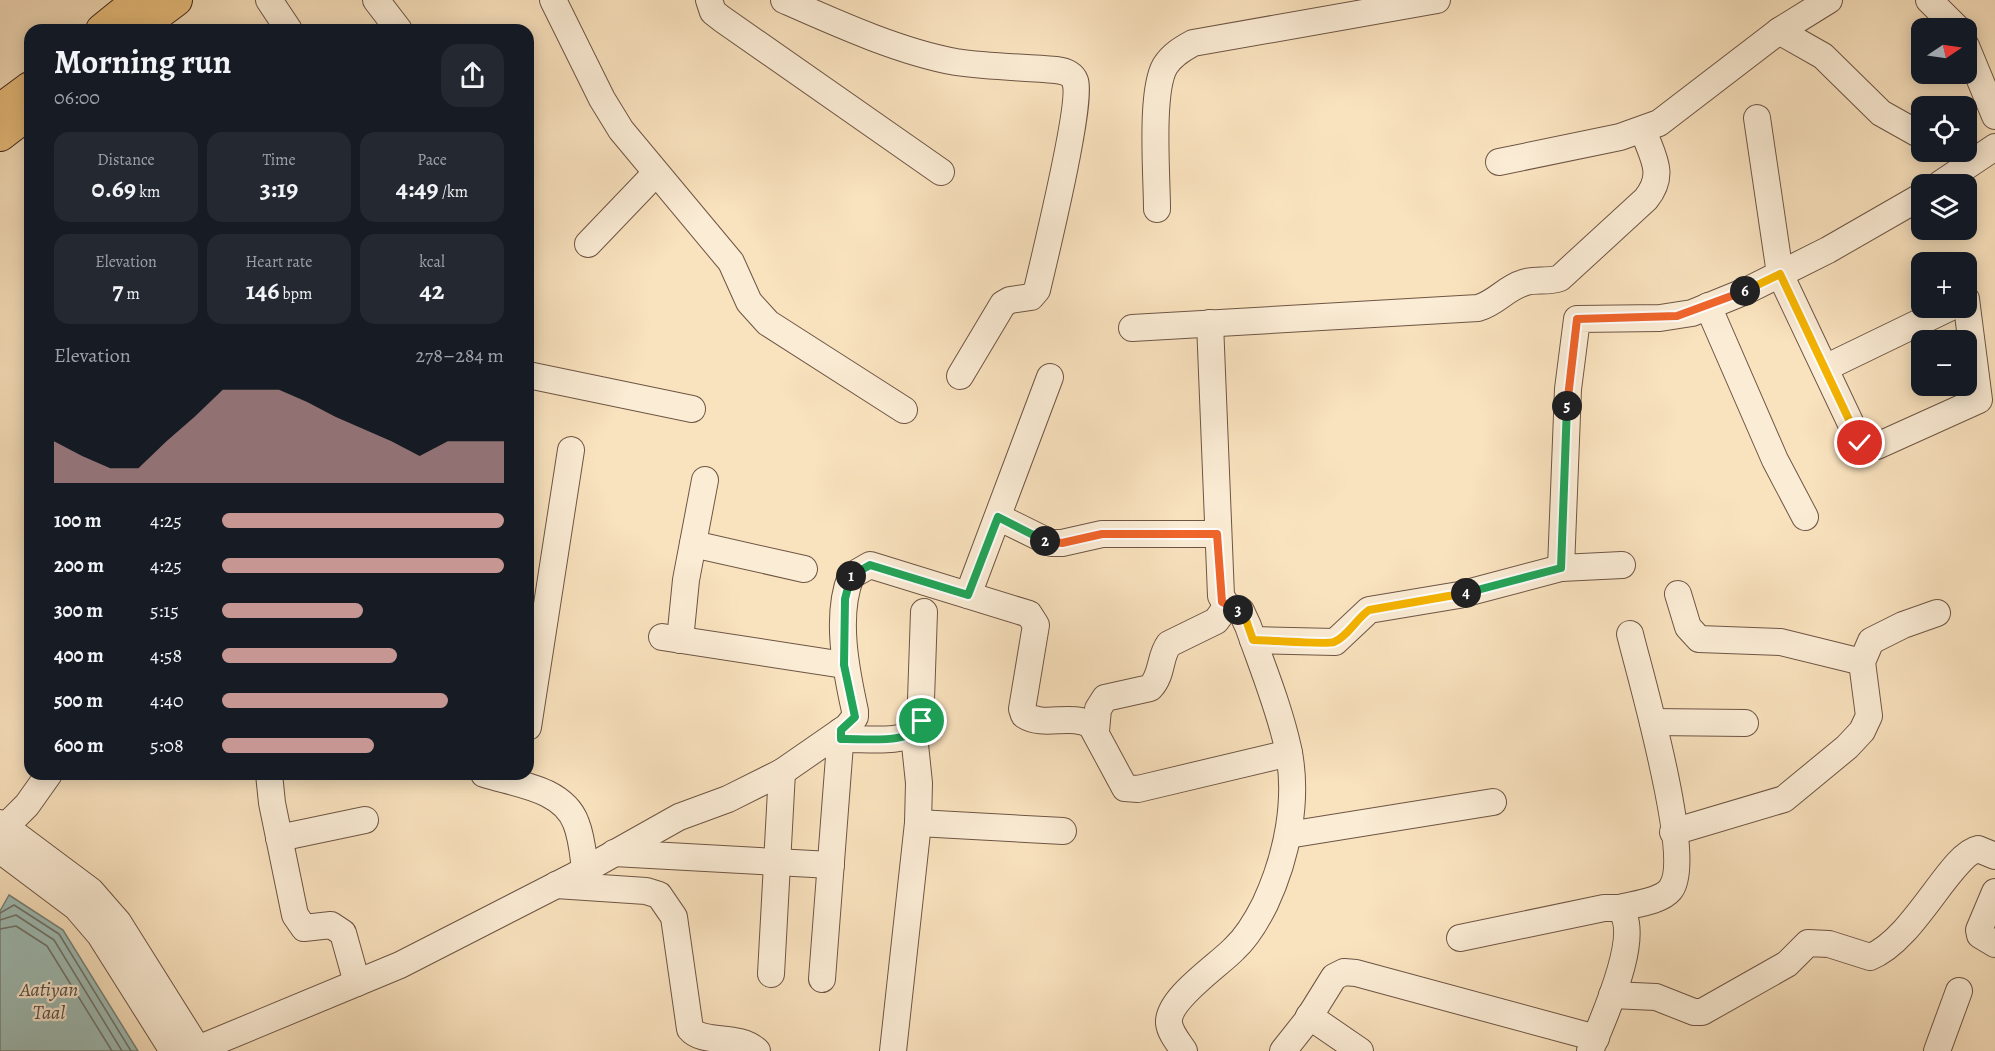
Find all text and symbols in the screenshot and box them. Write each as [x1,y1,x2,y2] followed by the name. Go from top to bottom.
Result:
[1911,18,1977,84] north arrow
[1911,18,1977,396] map controls
[54,39,231,84] text: Morning run
[441,44,504,107] button: share
[54,84,100,111] text: 06:00
[1911,96,1977,162] button: locate
[97,149,155,171] text: Distance
[262,149,296,171] text: Time
[417,149,447,171] text: Pace
[92,171,136,206] text: 0.69
[260,171,298,206] text: 3:19
[396,171,438,206] text: 4:49
[1911,174,1977,240] button: layers
[136,181,160,203] text: km
[438,181,468,203] text: /km
[95,251,157,273] text: Elevation
[246,251,312,273] text: Heart rate
[419,251,445,273] text: kcal
[1911,252,1977,318] button: +
[112,273,123,308] text: 7
[246,273,279,308] text: 146
[420,273,444,308] text: 42
[1730,276,1760,306] pin: 6
[1741,280,1749,302] text: 6
[123,283,140,305] text: m
[279,283,312,305] text: bpm
[1911,330,1977,396] button: −
[54,342,131,369] text: Elevation
[415,342,504,369] text: 278–284 m
[1552,391,1582,421] pin: 5
[1564,395,1570,417] text: 5
[1834,417,1885,468] pin
[1843,426,1876,459] icon: check
[54,507,102,534] text: 100 m
[150,507,182,534] text: 4:25
[1030,526,1060,556] pin: 2
[1041,530,1049,552] text: 2
[54,552,104,579] text: 200 m
[150,552,182,579] text: 4:25
[836,561,866,591] pin: 1
[848,565,854,587] text: 1
[1451,578,1481,608] pin: 4
[1462,582,1470,604] text: 4
[1223,595,1253,625] pin: 3
[54,597,103,624] text: 300 m
[150,597,179,624] text: 5:15
[1235,599,1241,621] text: 3
[54,642,104,669] text: 400 m
[150,642,182,669] text: 4:58
[54,687,103,714] text: 500 m
[150,687,184,714] text: 4:40
[896,695,947,746] pin
[905,704,938,737] icon: arrive
[54,732,104,759] text: 600 m
[150,732,184,759] text: 5:08
[19,976,78,1026] water label: Aatiyan Taal

